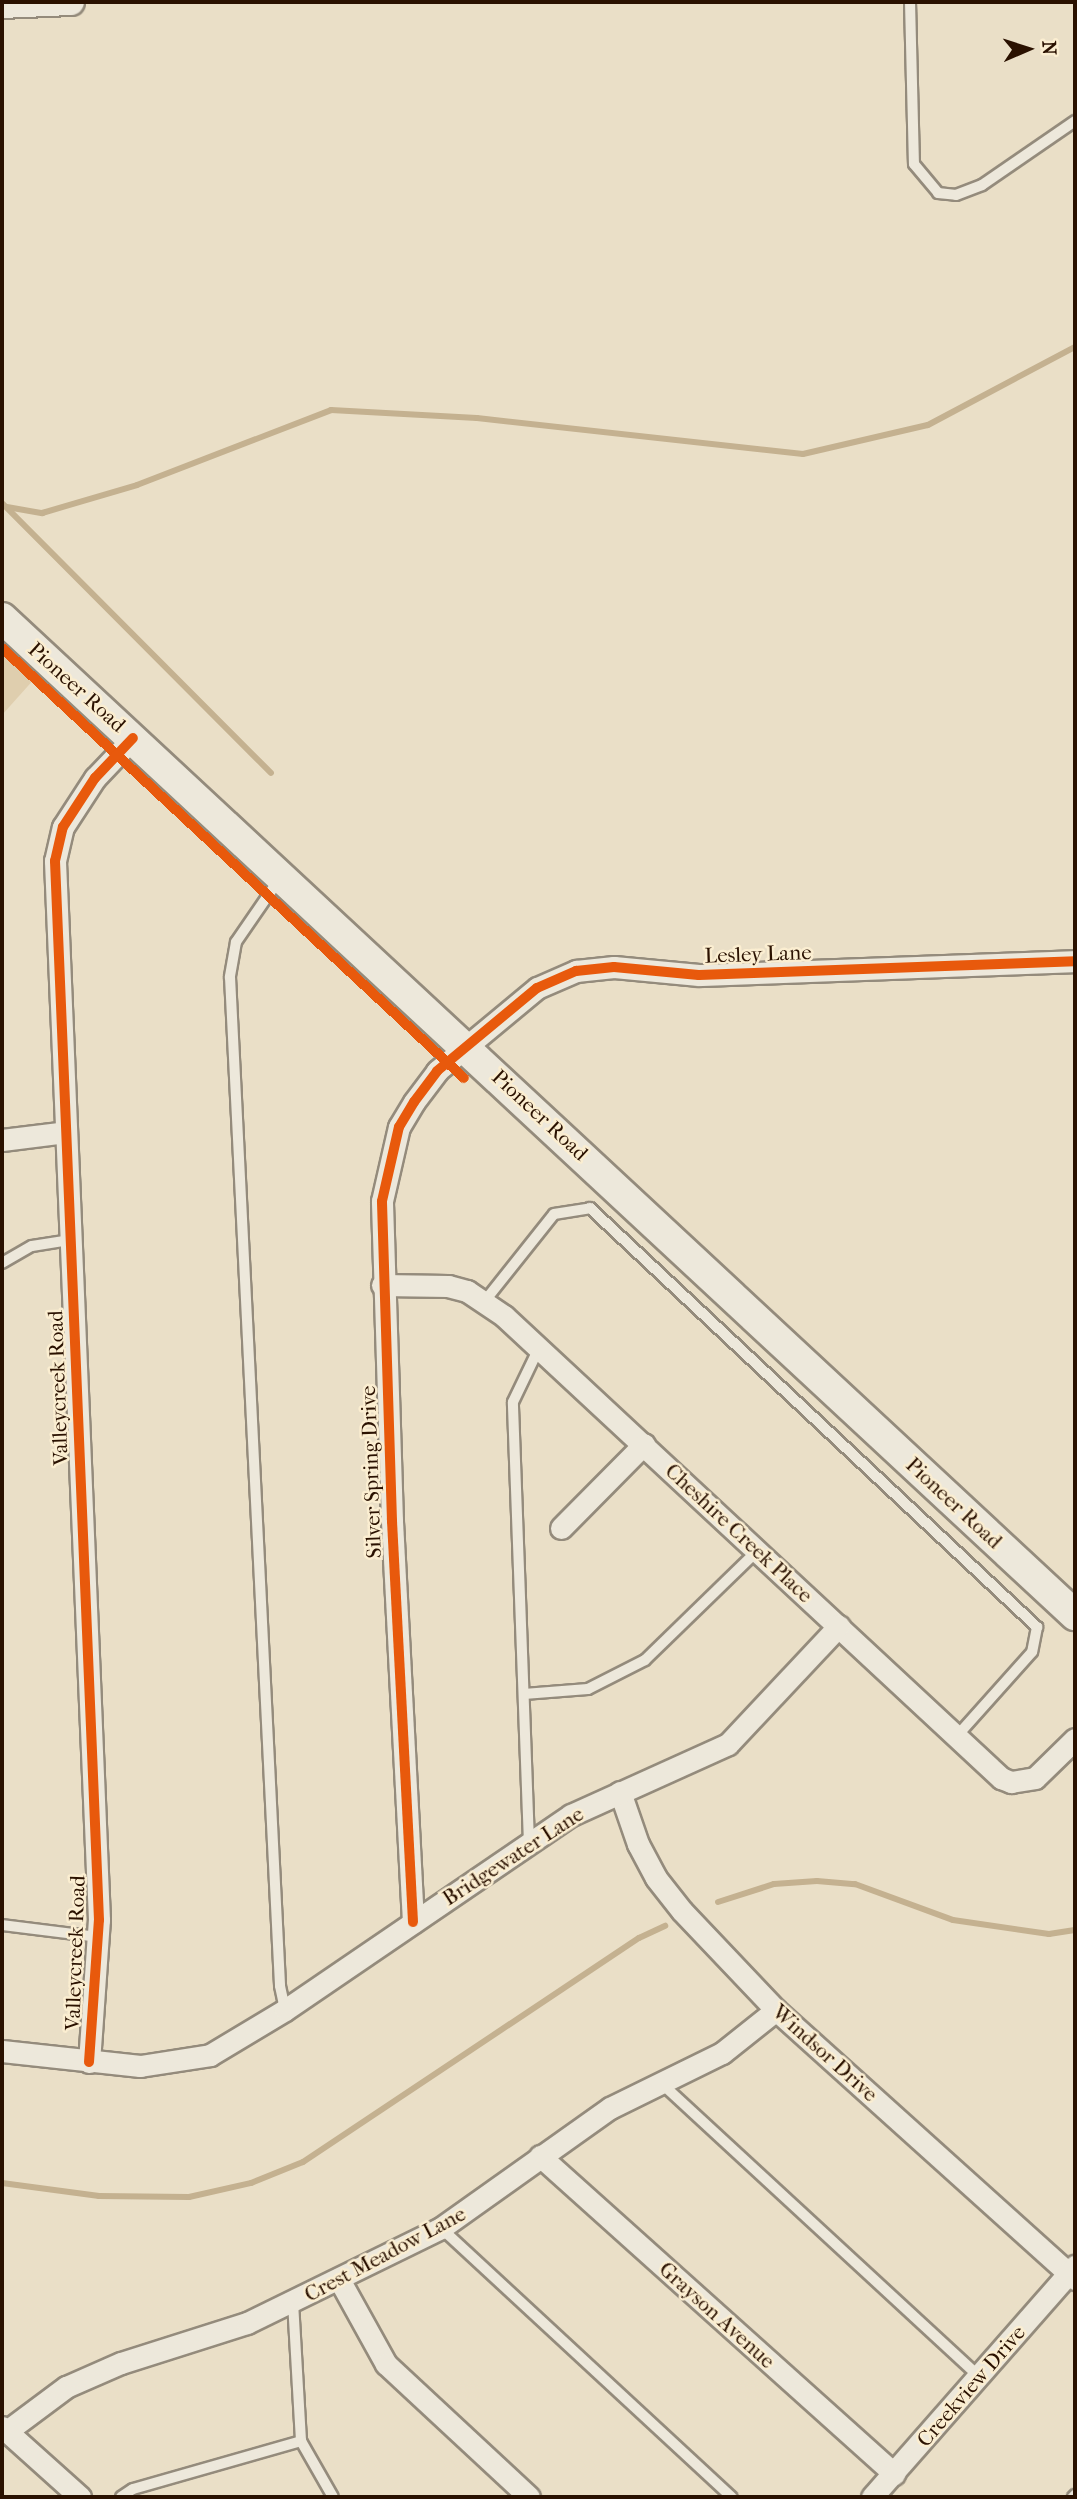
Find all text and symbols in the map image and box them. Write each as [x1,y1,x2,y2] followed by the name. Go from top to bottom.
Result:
[993,14,1063,84] north arrow
[1038,40,1060,56] text: N
[23,637,131,737] street label: Pioneer Road
[704,940,812,968] street label: Lesley Lane
[487,1064,593,1166] street label: Pioneer Road
[43,1310,73,1466] street label: Valleycreek Road
[355,1385,387,1559] street label: Silver Spring Drive
[901,1452,1007,1554] street label: Pioneer Road
[660,1458,818,1608] street label: Cheshire Creek Place
[438,1801,588,1911] street label: Bridgewater Lane
[60,1875,90,2031] street label: Valleycreek Road
[767,1999,883,2107] street label: Windsor Drive
[300,2201,470,2307] street label: Crest Meadow Lane
[654,2256,780,2374] street label: Grayson Avenue
[911,2320,1031,2452] street label: Creekview Drive

